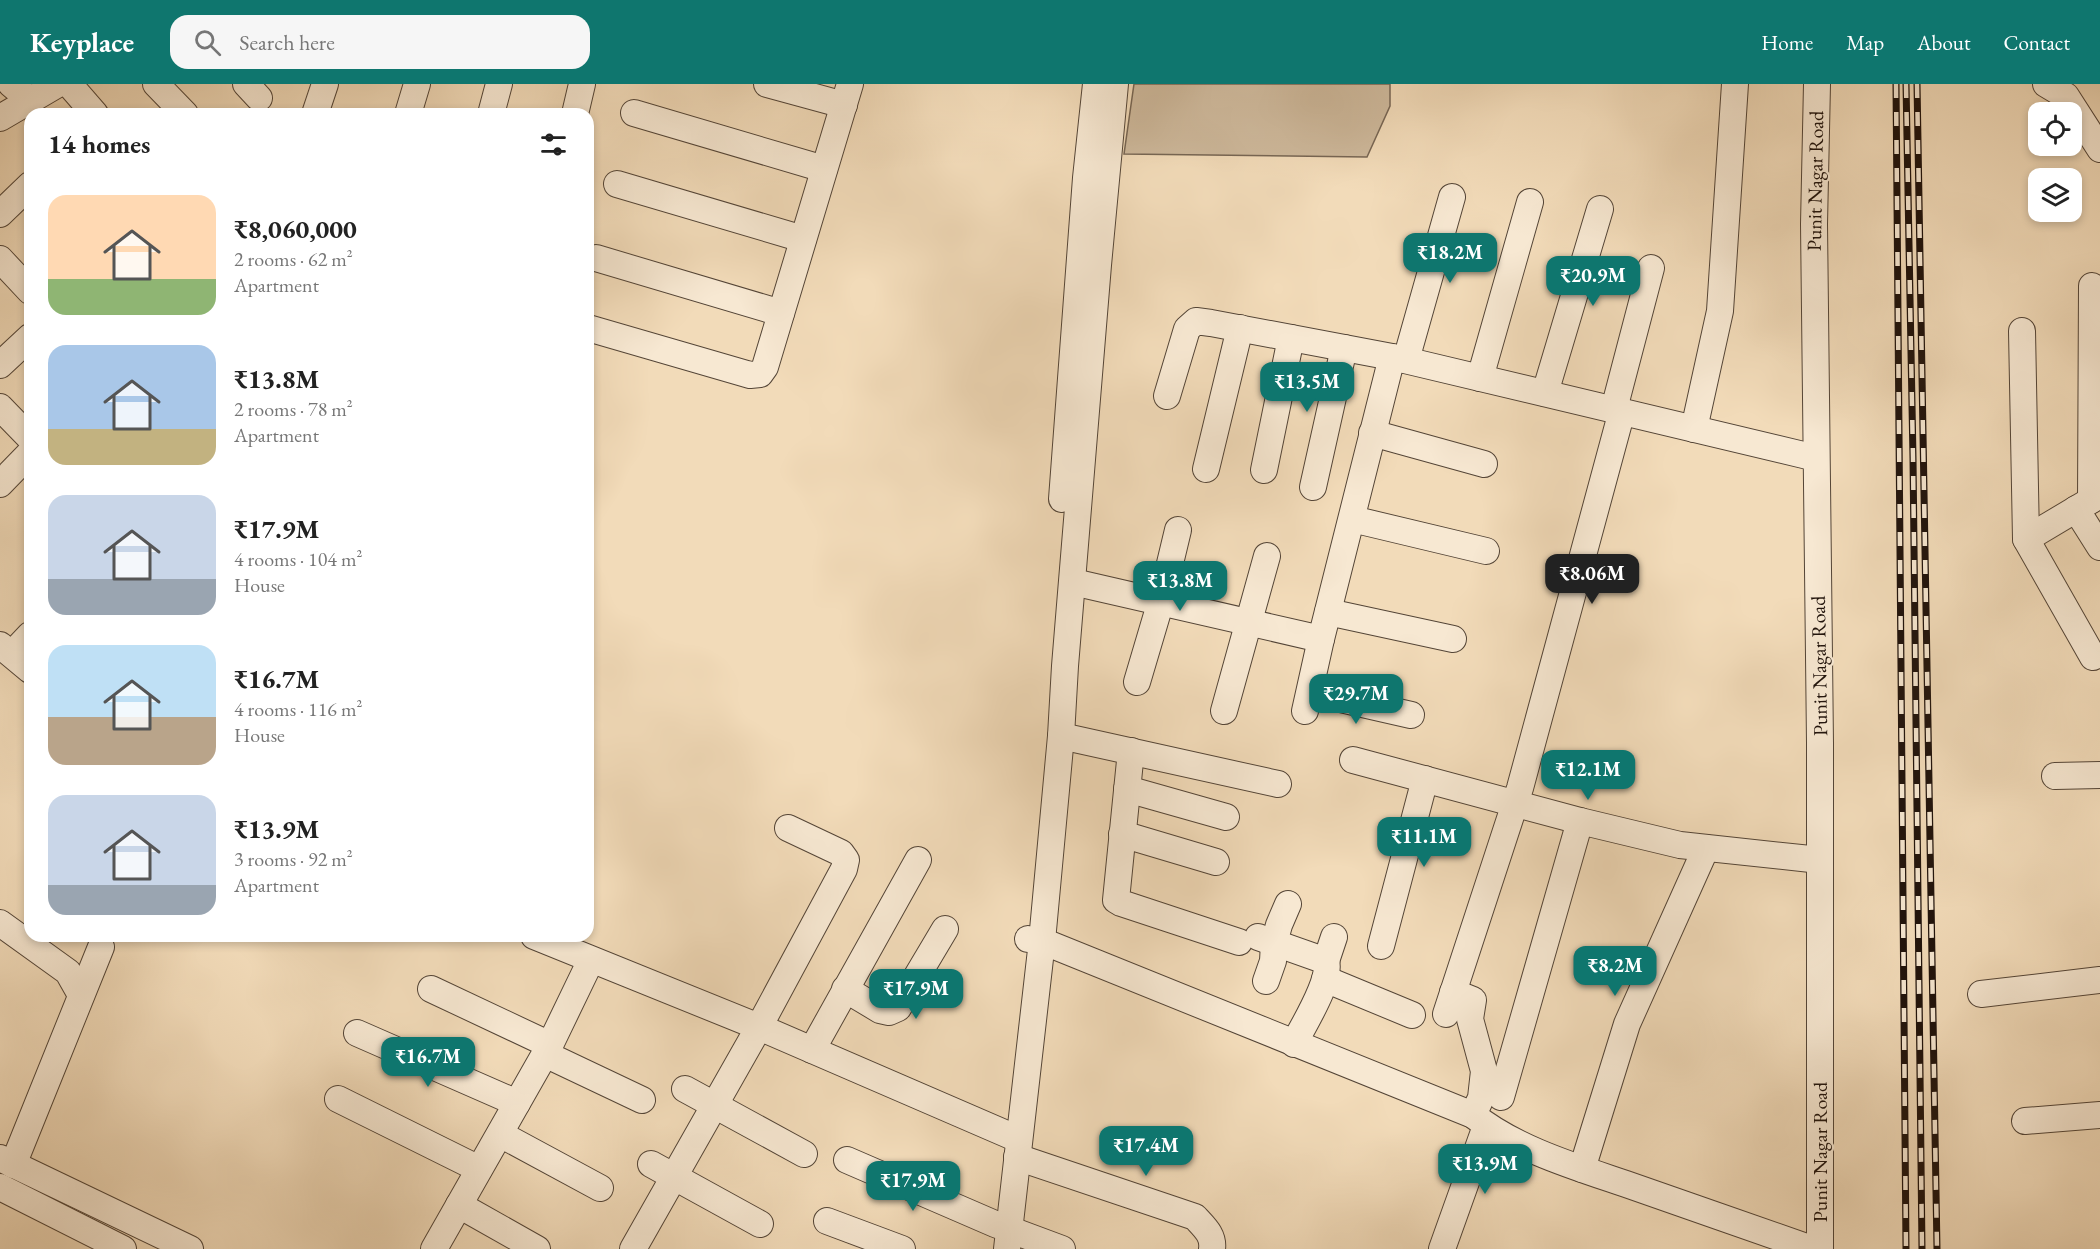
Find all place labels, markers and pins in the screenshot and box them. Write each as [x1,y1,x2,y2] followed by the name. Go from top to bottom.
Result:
[1401,233,1499,284] pin: ₹18.2M
[1544,256,1642,307] pin: ₹20.9M
[1258,362,1356,413] pin: ₹13.5M
[1543,554,1641,605] pin: ₹8.06M
[1131,561,1229,612] pin: ₹13.8M
[1307,674,1405,725] pin: ₹29.7M
[1539,750,1637,801] pin: ₹12.1M
[1375,817,1473,868] pin: ₹11.1M
[1573,946,1657,997] pin: ₹8.2M
[867,969,965,1020] pin: ₹17.9M
[379,1037,477,1088] pin: ₹16.7M
[1097,1126,1195,1177] pin: ₹17.4M
[1436,1144,1534,1195] pin: ₹13.9M
[864,1161,962,1212] pin: ₹17.9M

